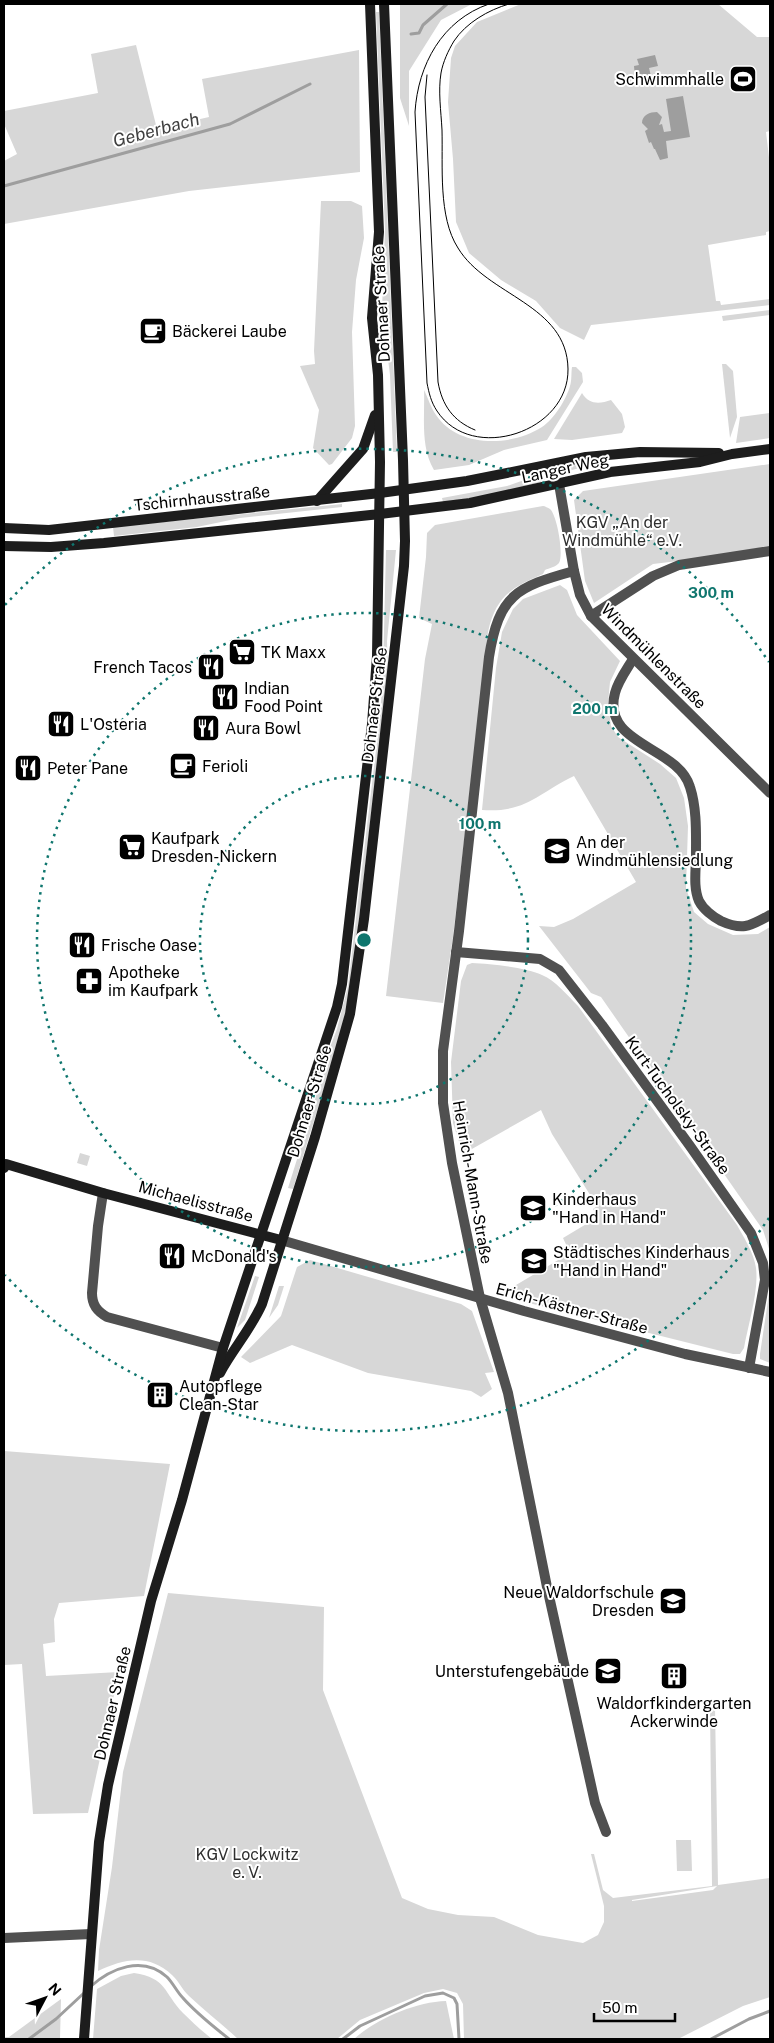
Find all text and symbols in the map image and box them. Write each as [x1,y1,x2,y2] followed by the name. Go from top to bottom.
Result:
[728,64,758,94] sports icon: Schwimmhalle
[615,70,724,89] place label: Schwimmhalle
[110,108,202,151] water label: Geberbach
[369,245,394,363] street label: Dohnaer Straße
[138,316,168,346] cafe icon: Bäckerei Laube
[172,322,287,341] place label: Bäckerei Laube
[520,450,611,487] street label: Langer Weg
[133,482,271,515] street label: Tschirnhausstraße
[562,513,682,550] park label: KGV „An der Windmühle“ e.V.
[688,584,734,601] text: 300 m
[597,600,710,713] street label: Windmühlenstraße
[227,637,257,667] supermarket icon: TK Maxx
[261,643,326,662] place label: TK Maxx
[358,646,391,764] street label: Dohnaer Straße
[196,652,226,682] restaurant icon: French Tacos
[93,658,192,677] place label: French Tacos
[244,679,323,716] place label: Indian Food Point
[210,682,240,712] restaurant icon: Indian Food Point
[572,700,618,717] text: 200 m
[46,709,76,739] restaurant icon: L'Osteria
[191,713,221,743] restaurant icon: Aura Bowl
[80,715,147,734] place label: L'Osteria
[225,719,302,738] place label: Aura Bowl
[168,751,198,781] cafe icon: Ferioli
[13,753,43,783] restaurant icon: Peter Pane
[202,757,248,776] place label: Ferioli
[47,759,128,778] place label: Peter Pane
[459,815,501,832] text: 100 m
[151,829,277,866] place label: Kaufpark Dresden-Nickern
[117,832,147,862] supermarket icon: Kaufpark Dresden-Nickern
[576,833,733,870] place label: An der Windmühlensiedlung
[542,836,572,866] school or university icon: An der Windmühlensiedlung
[67,930,97,960] restaurant icon: Frische Oase
[355,931,373,949] centre of rings
[101,936,197,955] place label: Frische Oase
[108,963,199,1000] place label: Apotheke im Kaufpark
[74,966,104,996] pharmacy icon: Apotheke im Kaufpark
[621,1032,734,1178] street label: Kurt-Tucholsky-Straße
[283,1043,336,1160] street label: Dohnaer Straße
[449,1099,496,1265] street label: Heinrich-Mann-Straße
[136,1177,255,1226] street label: Michaelisstraße
[552,1190,666,1227] place label: Kinderhaus "Hand in Hand"
[518,1193,548,1223] school or university icon: Kinderhaus "Hand in Hand"
[157,1241,187,1271] restaurant icon: McDonald's
[553,1243,730,1280] place label: Städtisches Kinderhaus "Hand in Hand"
[519,1246,549,1276] school or university icon: Städtisches Kinderhaus "Hand in Hand"
[191,1247,277,1266] place label: McDonald's
[494,1279,650,1338] street label: Erich-Kästner-Straße
[179,1377,262,1414] place label: Autopflege Clean-Star
[145,1380,175,1410] building icon: Autopflege Clean-Star
[503,1583,654,1620] place label: Neue Waldorfschule Dresden
[658,1586,688,1616] school or university icon: Neue Waldorfschule Dresden
[90,1644,135,1762] street label: Dohnaer Straße
[593,1656,623,1686] school or university icon: Unterstufengebäude
[659,1661,689,1691] building icon: Waldorfkindergarten Ackerwinde
[435,1662,589,1681] place label: Unterstufengebäude
[597,1694,751,1731] place label: Waldorfkindergarten Ackerwinde
[196,1845,299,1882] park label: KGV Lockwitz e. V.
[20,1973,70,2023] north arrow
[45,1980,64,1999] text: N
[594,1990,675,2022] scale bar
[602,1999,637,2016] text: 50 m

